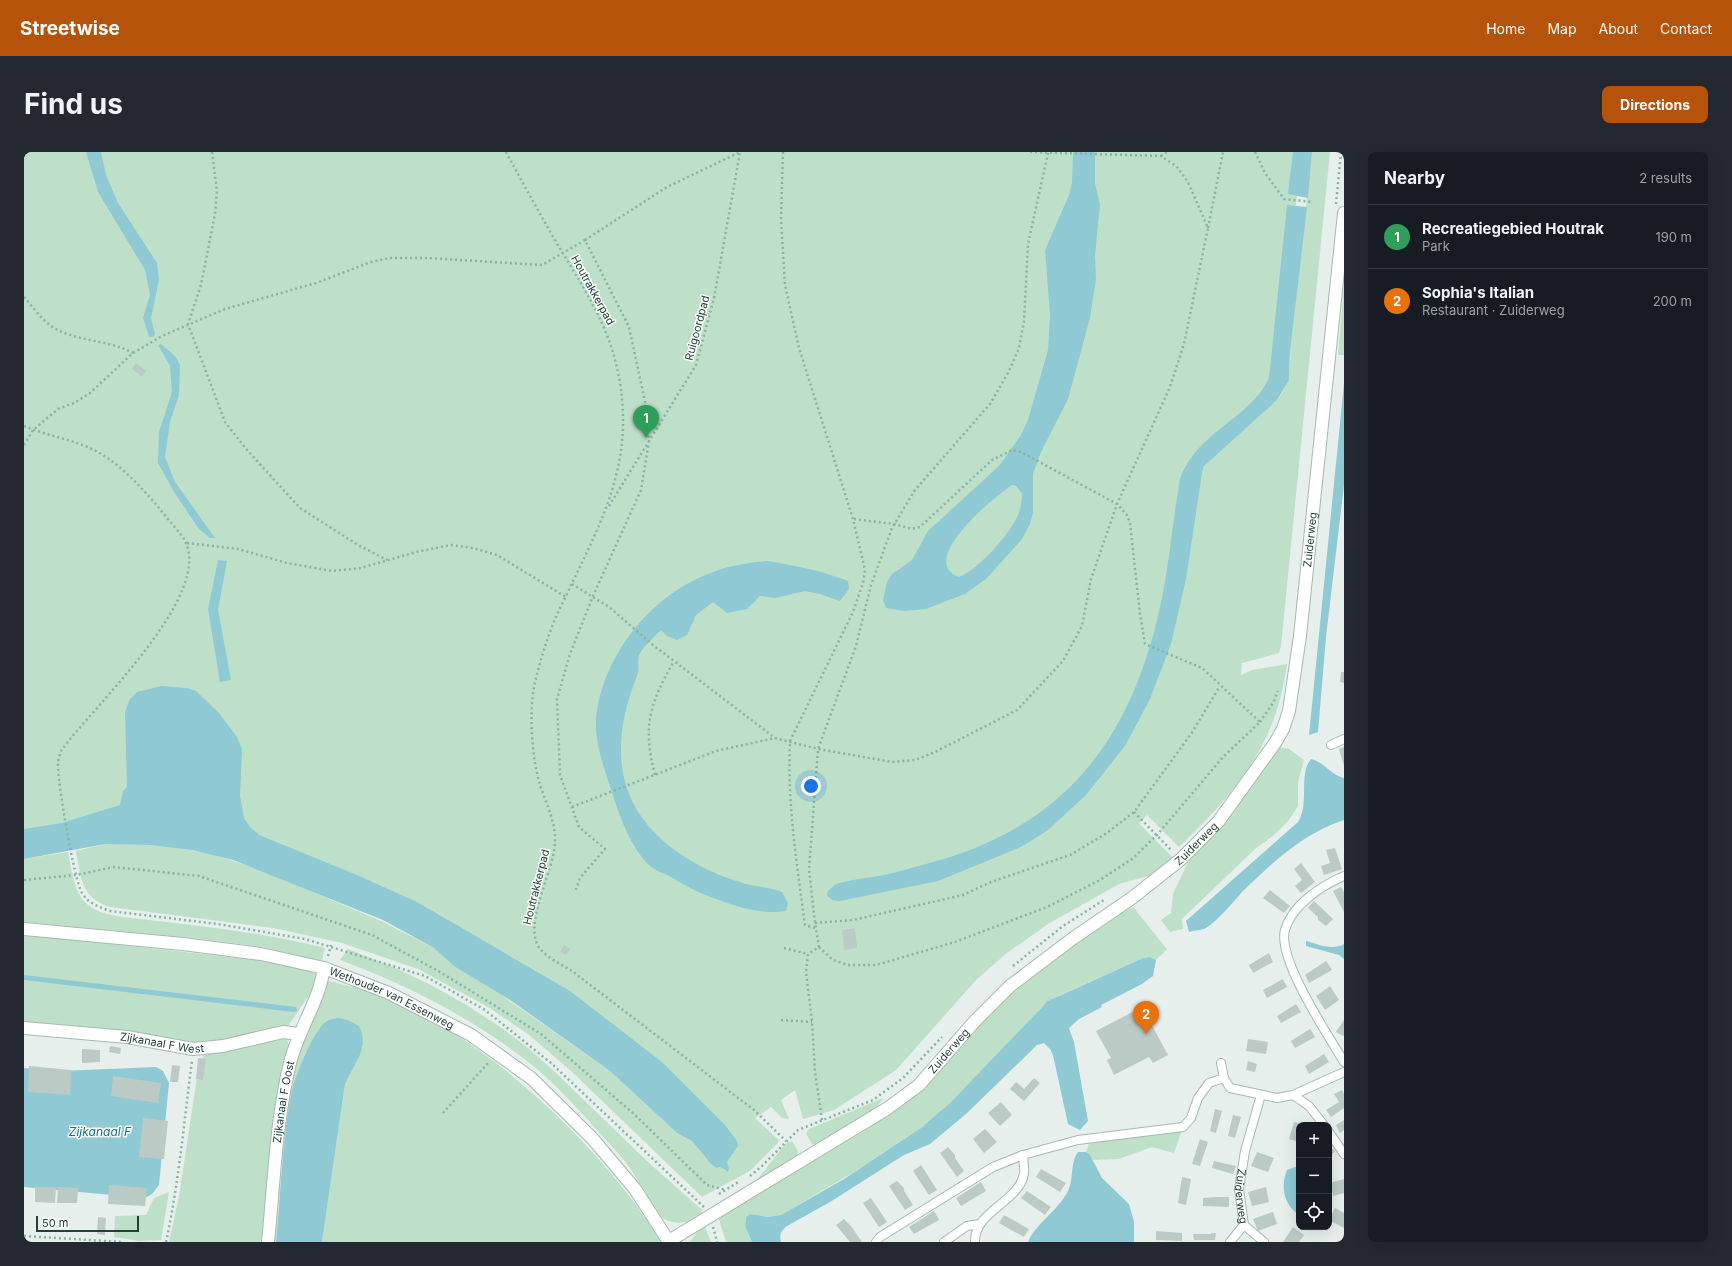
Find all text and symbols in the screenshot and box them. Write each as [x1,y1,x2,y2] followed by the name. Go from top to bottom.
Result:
[20,17,120,40] text: Streetwise
[1486,20,1525,37] text: Home
[1547,20,1577,37] text: Map
[1599,20,1638,37] text: About
[1660,20,1712,37] text: Contact
[1602,86,1708,123] button: Directions
[24,87,123,121] text: Find us
[1384,168,1445,188] text: Nearby
[1639,170,1692,186] text: 2 results
[1422,219,1604,238] text: Recreatiegebied Houtrak
[1394,229,1400,245] text: 1
[1655,229,1692,245] text: 190 m
[1422,238,1450,254] text: Park
[568,253,618,327] street label: Houtrakkerpad
[1422,283,1534,302] text: Sophia's Italian
[1393,293,1401,309] text: 2
[1653,293,1692,309] text: 200 m
[682,294,712,362] street label: Ruigoordpad
[1422,302,1565,318] text: Restaurant · Zuiderweg
[633,405,659,438] pin: 1
[1300,511,1320,568] street label: Zuiderweg
[801,776,821,796] your location
[1172,819,1221,868] street label: Zuiderweg
[520,848,552,926] street label: Houtrakkerpad
[327,964,456,1032] street label: Wethouder van Essenweg
[1133,1001,1159,1034] pin: 2
[925,1025,972,1076] street label: Zuiderweg
[120,1029,205,1056] street label: Zijkanaal F West
[270,1059,297,1144] street label: Zijkanaal F Oost
[1296,1122,1332,1230] map controls
[1296,1122,1332,1158] button: +
[69,1124,132,1139] water label: Zijkanaal F
[1296,1158,1332,1194] button: −
[1232,1168,1251,1225] street label: Zuiderweg
[1296,1194,1332,1230] button: locate
[36,1214,139,1233] scale bar
[42,1216,68,1230] text: 50 m

